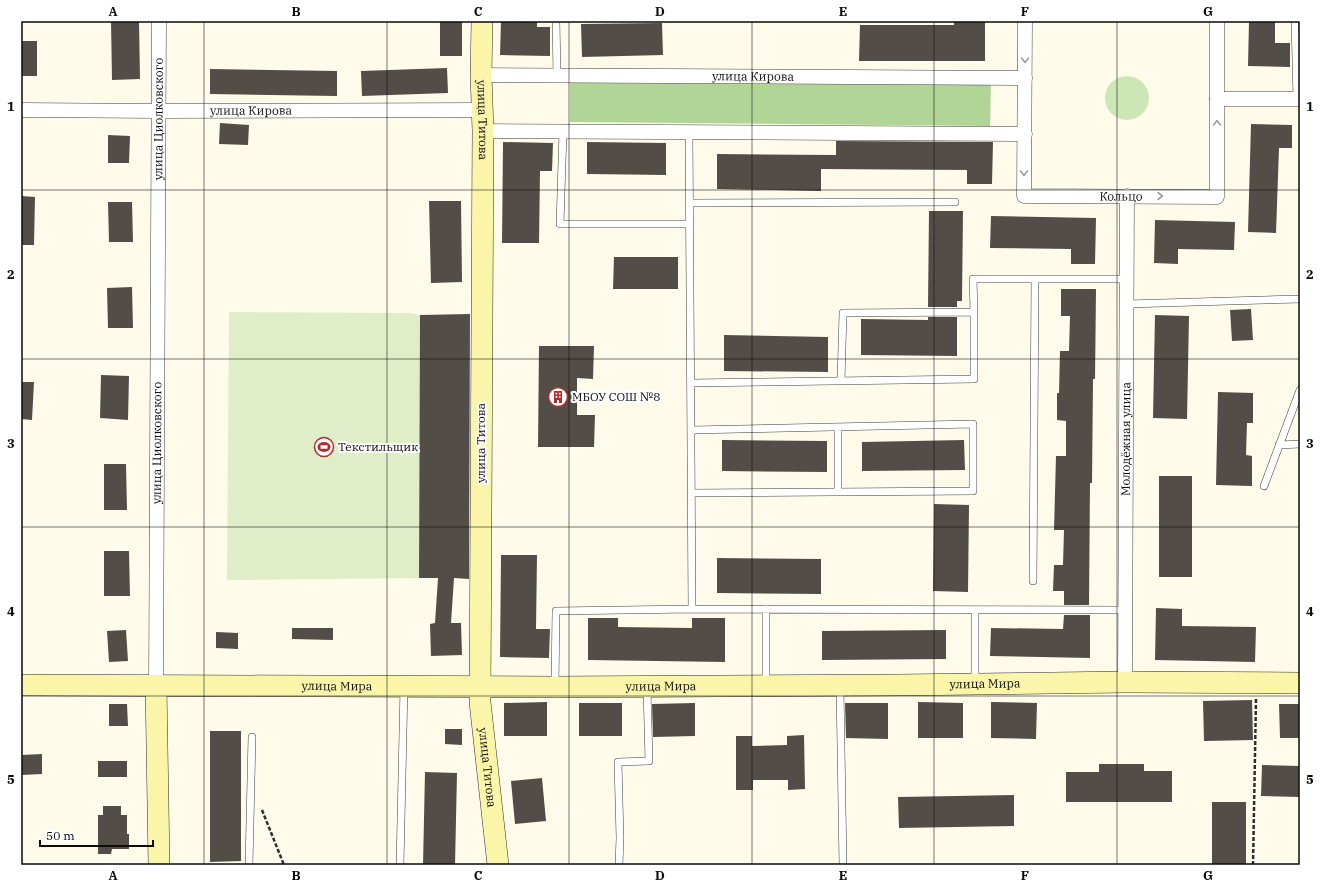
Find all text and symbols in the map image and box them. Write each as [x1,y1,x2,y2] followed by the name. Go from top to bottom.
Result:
[108,3,118,20] text: A
[291,3,301,20] text: B
[474,3,483,20] text: C
[655,3,665,20] text: D
[839,3,847,20] text: E
[1021,3,1029,20] text: F
[1203,3,1213,20] text: G
[150,57,166,180] street label: улица Циолковского
[1021,57,1029,63] one-way arrow
[712,68,795,84] street label: улица Кирова
[474,80,491,161] street label: улица Титова
[7,98,15,115] text: 1
[1306,98,1314,115] text: 1
[210,103,293,118] street label: улица Кирова
[1213,120,1221,126] one-way arrow
[1020,170,1028,176] one-way arrow
[1099,188,1143,204] street label: Кольцо
[1157,192,1163,200] one-way arrow
[7,266,15,283] text: 2
[1306,266,1314,283] text: 2
[149,381,164,504] street label: улица Циолковского
[1118,382,1133,496] street label: Молодёжная улица
[547,386,569,408] building icon: МБОУ СОШ №8
[572,389,661,404] place label: МБОУ СОШ №8
[473,402,488,483] street label: улица Титова
[7,435,15,452] text: 3
[1306,435,1314,452] text: 3
[313,436,335,458] sports icon: Текстильщик
[338,439,418,454] place label: Текстильщик
[7,603,15,620] text: 4
[1306,603,1314,620] text: 4
[949,675,1021,691] street label: улица Мира
[302,678,373,693] street label: улица Мира
[626,678,697,694] street label: улица Мира
[476,727,500,809] street label: улица Титова
[7,771,15,788] text: 5
[1306,771,1314,788] text: 5
[40,822,153,848] scale bar
[46,828,75,843] text: 50 m
[108,867,118,884] text: A
[291,867,301,884] text: B
[474,867,483,884] text: C
[655,867,665,884] text: D
[839,867,847,884] text: E
[1021,867,1029,884] text: F
[1203,867,1213,884] text: G

